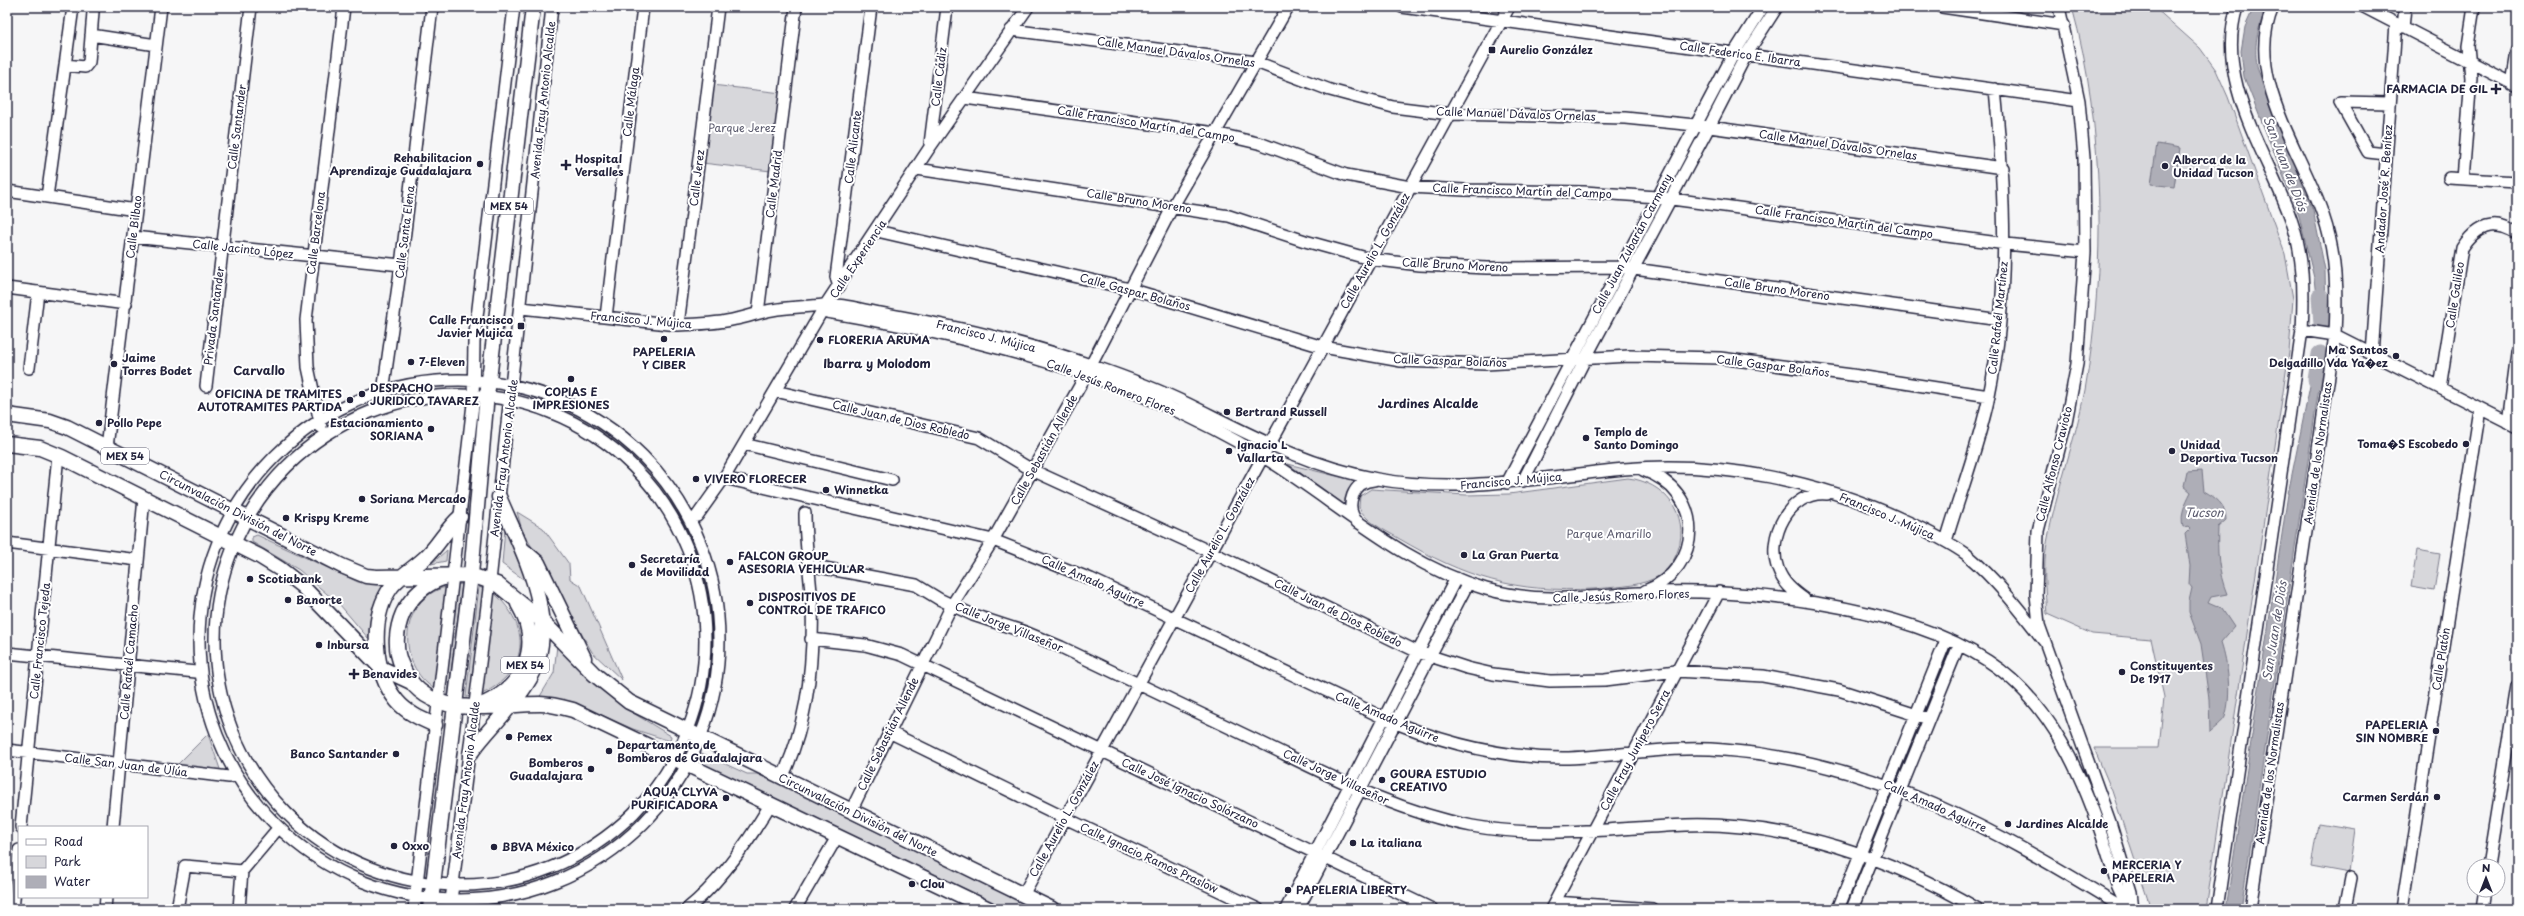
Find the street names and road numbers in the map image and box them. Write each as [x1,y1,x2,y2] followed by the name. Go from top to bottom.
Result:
[526,20,559,180] street label: Avenida Fray Antonio Alcalde
[1096,32,1256,71] street label: Calle Manuel Dávalos Ornelas
[1678,37,1802,70] street label: Calle Federico E. Ibarra
[926,46,951,108] street label: Calle Cádiz
[618,66,643,138] street label: Calle Málaga
[223,83,250,170] street label: Calle Santander
[1056,101,1236,146] street label: Calle Francisco Martín del Campo
[1436,102,1596,125] street label: Calle Manuel Dávalos Ornelas
[840,109,865,185] street label: Calle Alicante
[2371,124,2396,254] street label: Andador José R. Benítez
[1758,125,1918,164] street label: Calle Manuel Dávalos Ornelas
[685,149,708,207] street label: Calle Jerez
[761,149,786,219] street label: Calle Madrid
[1587,170,1676,317] street label: Calle Juan Zubarán Carmany
[1432,179,1612,202] street label: Calle Francisco Martín del Campo
[390,184,419,280] street label: Calle Santa Elena
[1085,184,1193,217] street label: Calle Bruno Moreno
[302,190,329,275] street label: Calle Barcelona
[1335,190,1414,312] street label: Calle Aurelio L. González
[121,194,146,260] street label: Calle Bilbao
[485,198,533,214] road number: MEX 54
[1754,201,1934,242] street label: Calle Francisco Martín del Campo
[825,216,890,302] street label: Calle Experiencia
[192,235,294,262] street label: Calle Jacinto López
[1402,253,1509,276] street label: Calle Bruno Moreno
[2441,260,2468,329] street label: Calle Galileo
[1983,261,2012,375] street label: Calle Rafaél Martínez
[199,266,228,366] street label: Privada Santander
[1078,269,1192,314] street label: Calle Gaspar Bolaños
[1723,273,1831,304] street label: Calle Bruno Moreno
[590,307,693,332] street label: Francisco J. Mújica
[935,315,1038,356] street label: Francisco J. Mújica
[1393,350,1507,371] street label: Calle Gaspar Bolaños
[1715,350,1831,381] street label: Calle Gaspar Bolaños
[1044,354,1178,419] street label: Calle Jesús Romero Flores
[485,378,522,538] street label: Avenida Fray Antonio Alcalde
[2299,381,2336,525] street label: Avenida de los Normalistas
[1006,391,1081,508] street label: Calle Sebastián Allende
[831,395,971,444] street label: Calle Juan de Dios Robledo
[2031,404,2076,523] street label: Calle Alfonso Cravioto
[101,448,149,464] road number: MEX 54
[156,465,320,560] street label: Circunvalación División del Norte
[1459,468,1563,493] street label: Francisco J. Mújica
[1180,474,1259,596] street label: Calle Aurelio L. González
[1837,488,1938,543] street label: Francisco J. Mújica
[1039,550,1148,611] street label: Calle Amado Aguirre
[1271,574,1405,651] street label: Calle Juan de Dios Robledo
[25,582,54,700] street label: Calle Francisco Tejeda
[1552,585,1690,606] street label: Calle Jesús Romero Flores
[953,597,1067,656] street label: Calle Jorge Villaseñor
[115,603,142,720] street label: Calle Rafaél Camacho
[2427,626,2454,692] street label: Calle Platón
[501,657,549,673] road number: MEX 54
[853,674,922,793] street label: Calle Sebastián Allende
[1595,686,1674,814] street label: Calle Fray Junípero Serra
[1333,687,1442,746] street label: Calle Amado Aguirre
[447,700,484,860] street label: Avenida Fray Antonio Alcalde
[2251,701,2288,845] street label: Avenida de los Normalistas
[1280,744,1393,809] street label: Calle Jorge Villaseñor
[64,749,189,781] street label: Calle San Juan de Ulúa
[1119,753,1262,832] street label: Calle José Ignacio Solórzano
[1024,758,1103,880] street label: Calle Aurelio L. González
[776,769,941,861] street label: Circunvalación División del Norte
[1881,775,1990,836] street label: Calle Amado Aguirre
[1077,818,1222,897] street label: Calle Ignacio Ramos Praslow

